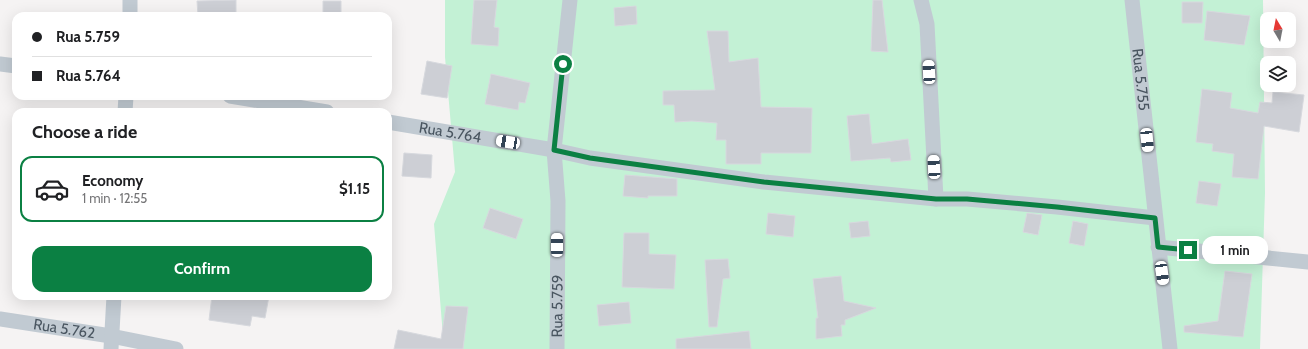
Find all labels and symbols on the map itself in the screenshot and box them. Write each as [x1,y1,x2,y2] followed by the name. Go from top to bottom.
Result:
[1260,12,1296,48] north arrow
[1128,48,1153,112] street label: Rua 5.755
[554,55,572,73] route start
[922,60,936,84] car
[418,118,483,147] street label: Rua 5.764
[1140,127,1154,153] car
[495,134,521,150] car
[927,155,941,179] car
[551,233,563,257] car
[1202,236,1268,264] callout: 1 min
[1179,241,1197,259] route end
[1154,260,1170,286] car
[548,275,567,337] street label: Rua 5.759
[32,315,96,342] street label: Rua 5.762

